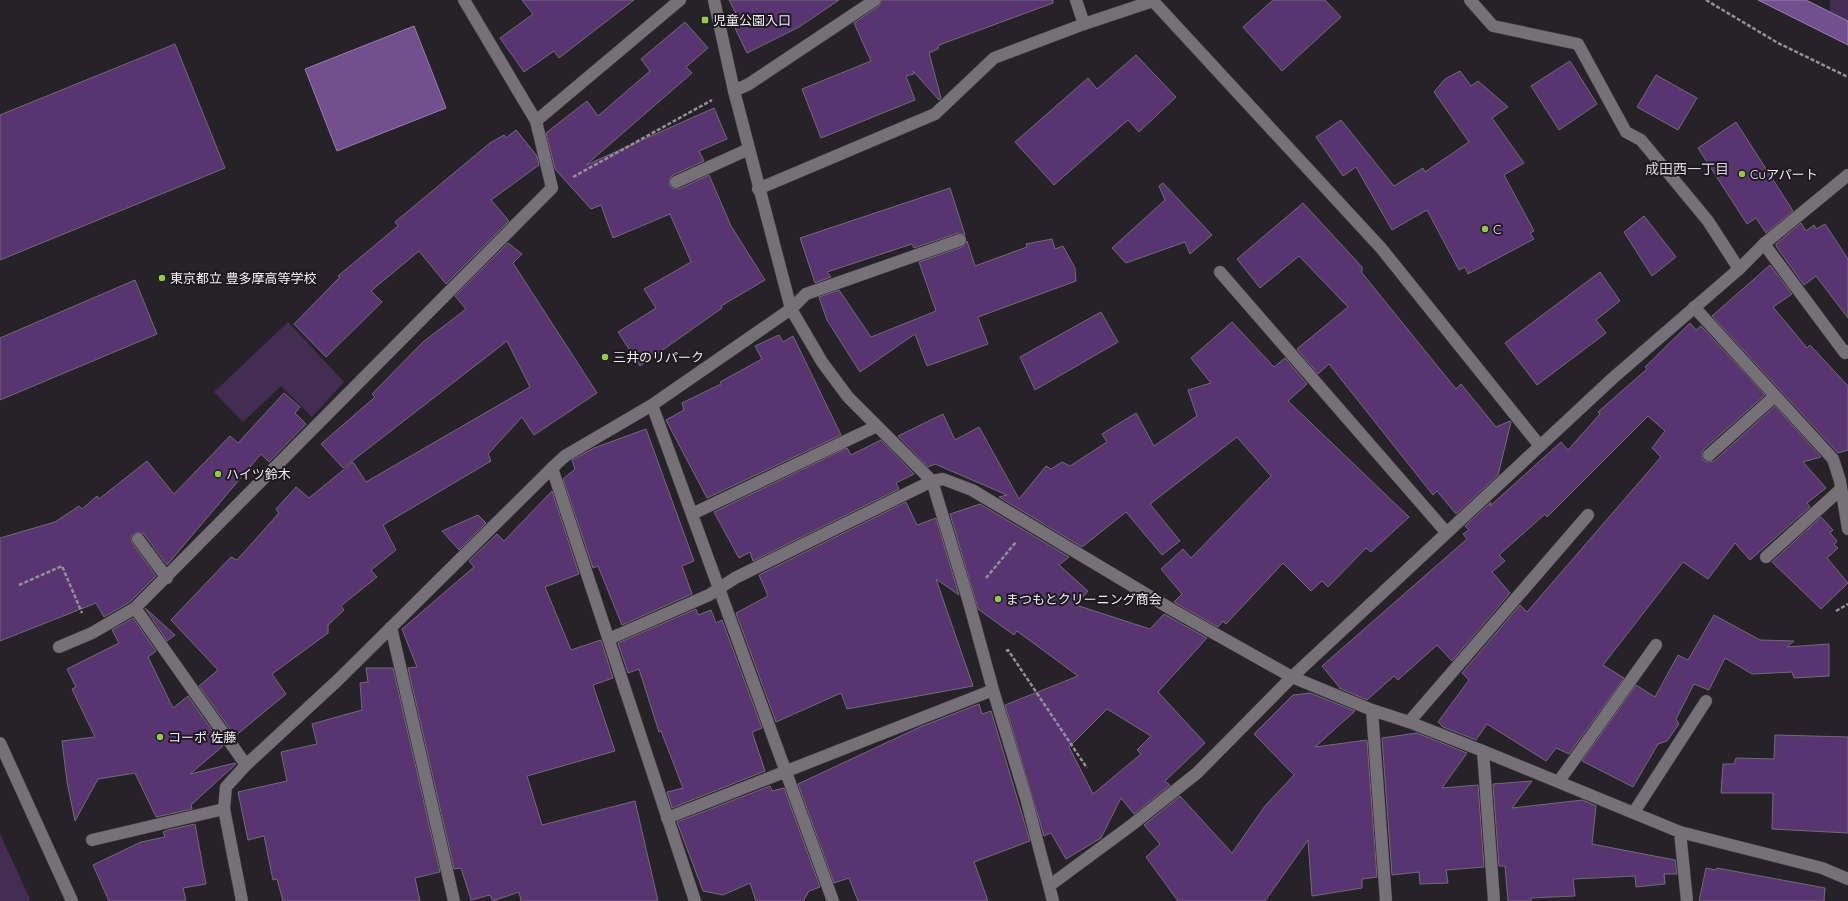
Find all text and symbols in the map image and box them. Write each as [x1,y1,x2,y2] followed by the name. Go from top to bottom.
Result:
[713,12,791,28] place label: 児童公園入口
[700,15,710,25] marker: 児童公園入口
[1645,160,1729,178] district label: 成田西一丁目
[1750,166,1818,182] place label: Cuアパート
[1737,169,1747,179] marker: Cuアパート
[1493,221,1502,237] place label: C
[1480,224,1490,234] marker: C
[170,270,317,286] place label: 東京都立 豊多摩高等学校
[157,273,167,283] marker: 東京都立 豊多摩高等学校
[613,349,704,365] place label: 三井のリパーク
[600,352,610,362] marker: 三井のリパーク
[226,466,291,482] place label: ハイツ鈴木
[213,469,223,479] marker: ハイツ鈴木
[1006,591,1162,607] place label: まつもとクリーニング商会
[993,594,1003,604] marker: まつもとクリーニング商会
[168,729,237,745] place label: コーポ 佐藤
[155,732,165,742] marker: コーポ 佐藤

